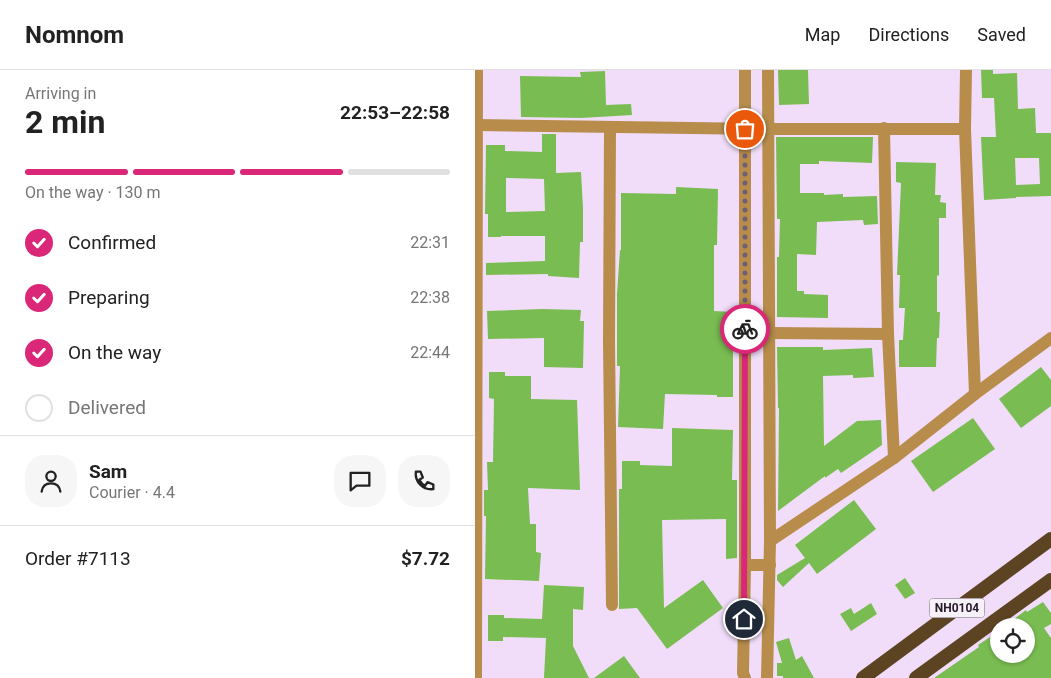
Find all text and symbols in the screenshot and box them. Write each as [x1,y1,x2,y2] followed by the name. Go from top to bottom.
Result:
[25,21,124,49] text: Nomnom
[805,24,840,45] text: Map
[868,24,949,45] text: Directions
[977,24,1026,45] text: Saved
[25,84,96,103] text: Arriving in
[340,101,450,124] text: 22:53–22:58
[25,103,105,141] text: 2 min
[724,108,766,150] pin
[731,115,759,143] icon: bag
[25,183,161,202] text: On the way · 130 m
[25,229,53,257] icon: check
[68,231,156,254] text: Confirmed
[410,233,450,252] text: 22:31
[25,284,53,312] icon: check
[68,286,150,309] text: Preparing
[410,288,450,307] text: 22:38
[720,304,770,354] courier
[731,315,759,343] icon: bike
[25,339,53,367] icon: check
[68,341,161,364] text: On the way
[410,343,450,362] text: 22:44
[68,396,146,419] text: Delivered
[25,455,77,507] button: person
[334,455,386,507] button: chat
[398,455,450,507] button: phone
[89,460,127,483] text: Sam
[89,483,175,502] text: Courier · 4.4
[25,547,131,570] text: Order #7113
[401,547,450,570] text: $7.72
[723,598,765,640] pin
[929,598,985,618] road number: NH0104
[730,605,758,633] icon: home
[990,618,1035,663] map controls
[990,618,1035,663] button: locate

